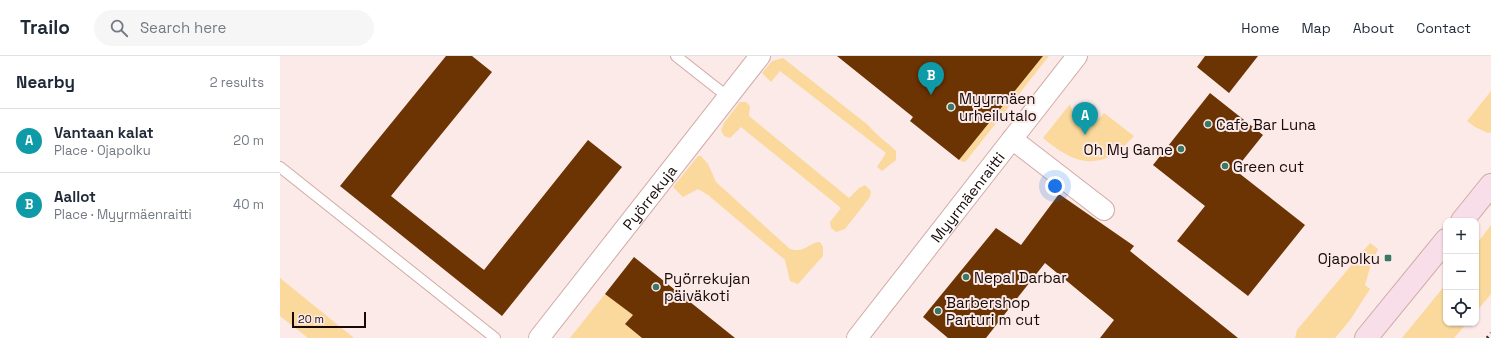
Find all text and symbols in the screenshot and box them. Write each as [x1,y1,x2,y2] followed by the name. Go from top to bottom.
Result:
[94,10,374,46] search box
[20,15,70,40] text: Trailo
[108,17,130,39] icon: search
[140,18,226,37] text: Search here
[1241,19,1279,37] text: Home
[1301,19,1331,37] text: Map
[1353,19,1394,37] text: About
[1416,19,1471,37] text: Contact
[918,62,944,95] pin: B
[16,71,75,93] text: Nearby
[210,74,264,91] text: 2 results
[959,89,1037,125] place label: Myyrmäen urheilutalo
[946,102,956,112] marker: Myyrmäen urheilutalo
[1072,102,1098,135] pin: A
[1216,115,1316,134] place label: Cafe Bar Luna
[1203,119,1213,129] marker: Cafe Bar Luna
[54,123,154,142] text: Vantaan kalat
[25,132,33,149] text: A
[233,132,264,149] text: 20 m
[1084,140,1173,159] place label: Oh My Game
[54,142,151,159] text: Place · Ojapolku
[1176,144,1186,154] marker: Oh My Game
[926,148,1008,246] street label: Myyrmäenraitti
[1233,157,1304,176] place label: Green cut
[618,161,681,233] street label: Pyörrekuja
[1220,161,1230,171] marker: Green cut
[1045,176,1065,196] your location
[54,187,96,206] text: Aallot
[25,196,33,213] text: B
[233,196,264,213] text: 40 m
[54,206,192,223] text: Place · Myyrmäenraitti
[1443,218,1479,326] map controls
[1443,218,1479,254] button: +
[1318,249,1380,268] place label: Ojapolku
[1383,253,1393,263] marker: Ojapolku
[1443,254,1479,290] button: −
[974,268,1067,287] place label: Nepal Darbar
[664,269,750,305] place label: Pyörrekujan päiväkoti
[961,272,971,282] marker: Nepal Darbar
[651,282,661,292] marker: Pyörrekujan päiväkoti
[1443,290,1479,326] button: locate
[946,293,1040,329] place label: Barbershop Parturi m cut
[933,306,943,316] marker: Barbershop Parturi m cut
[292,310,366,329] scale bar
[298,312,324,326] text: 20 m

